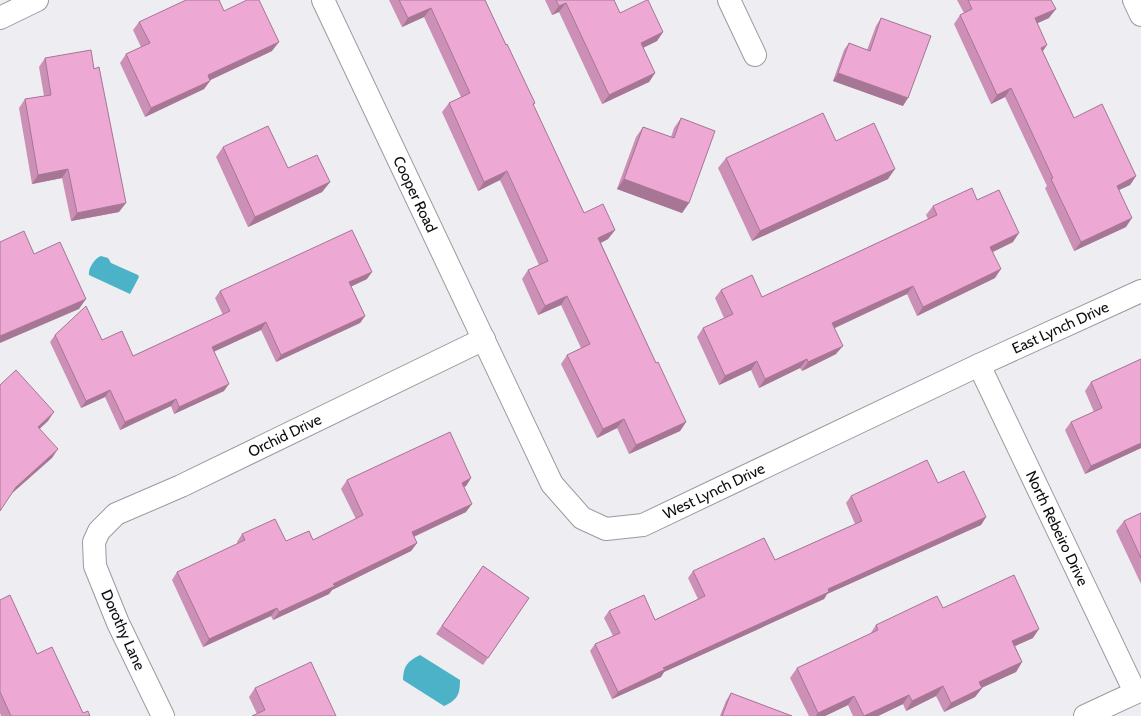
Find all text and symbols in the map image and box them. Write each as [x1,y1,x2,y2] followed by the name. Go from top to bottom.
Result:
[389,153,441,235] street label: Cooper Road
[1009,298,1112,358] street label: East Lynch Drive
[245,410,325,461] street label: Orchid Drive
[660,459,768,523] street label: West Lynch Drive
[1022,468,1092,589] street label: North Rebeiro Drive
[97,587,149,673] street label: Dorothy Lane

